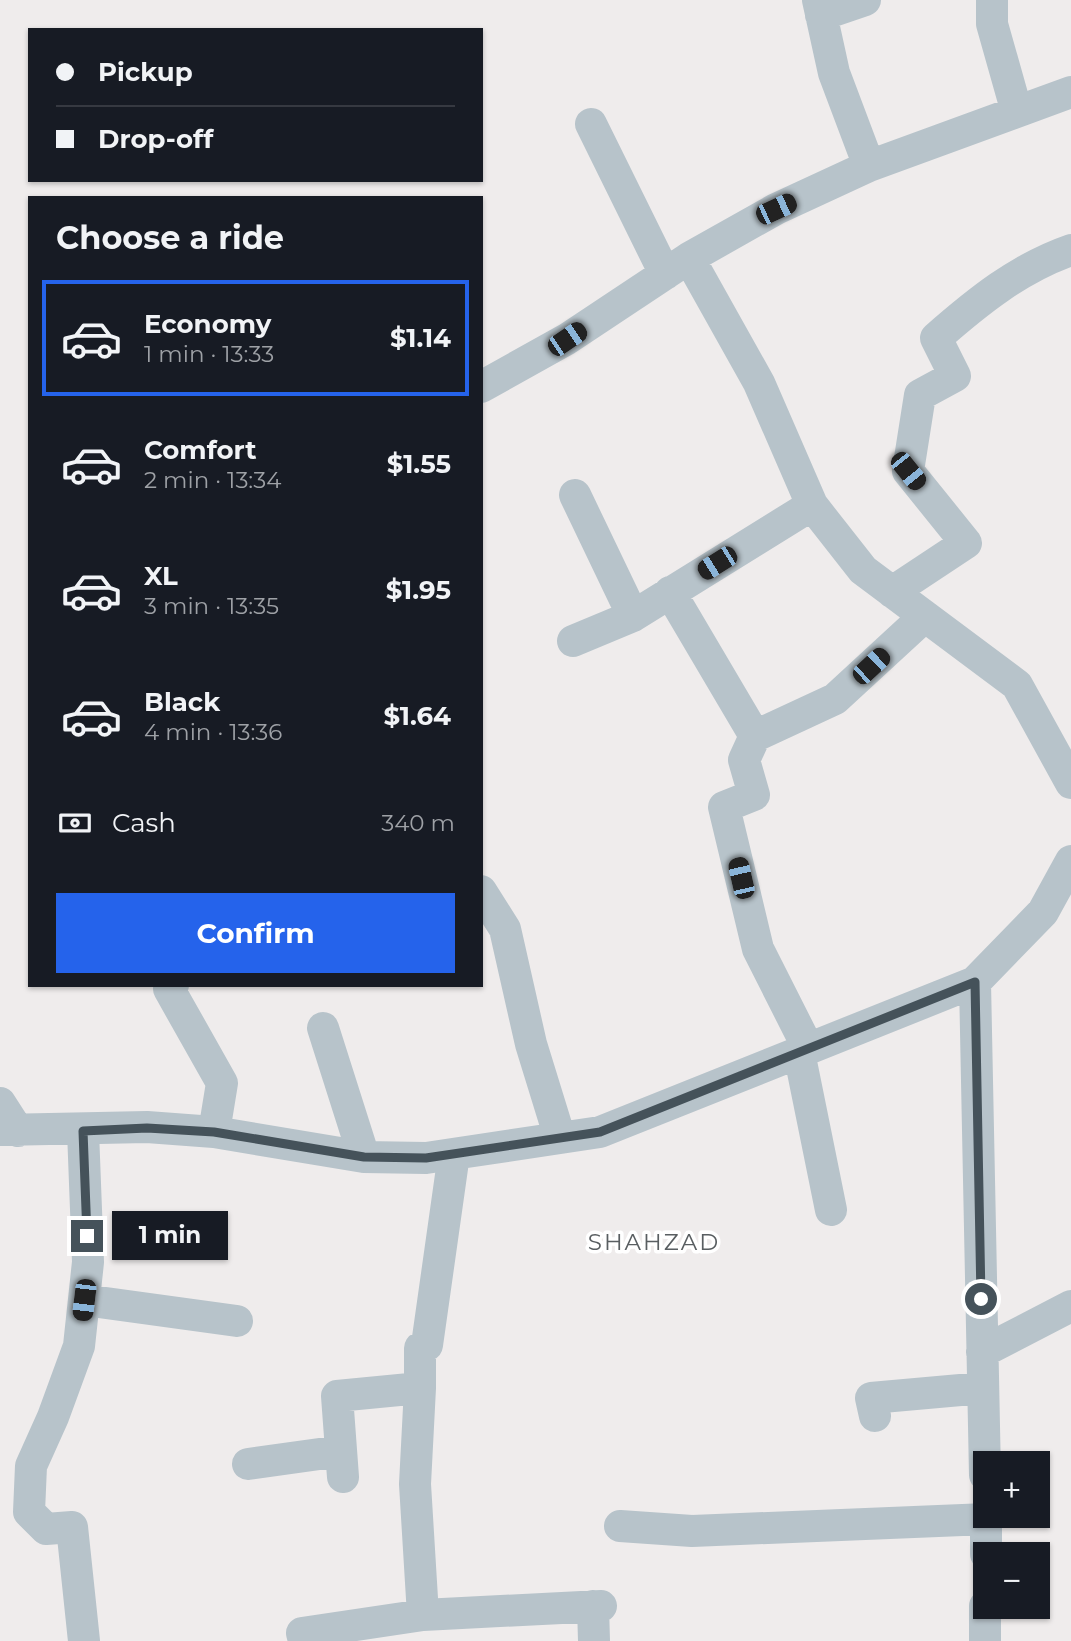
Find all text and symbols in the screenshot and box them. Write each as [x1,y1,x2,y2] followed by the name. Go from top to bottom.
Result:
[98,56,193,88] text: Pickup
[98,123,213,155] text: Drop-off
[753,191,800,227] car
[56,218,284,257] text: Choose a ride
[60,307,123,370] icon: car
[144,308,271,340] text: Economy
[544,319,591,359] car
[390,322,451,354] text: $1.14
[144,340,274,368] text: 1 min · 13:33
[60,433,123,496] icon: car
[144,434,256,466] text: Comfort
[387,448,451,480] text: $1.55
[887,448,930,494] car
[144,466,281,494] text: 2 min · 13:34
[694,543,741,583] car
[60,559,123,622] icon: car
[144,560,178,592] text: XL
[386,574,451,606] text: $1.95
[144,592,279,620] text: 3 min · 13:35
[849,644,894,688] car
[60,685,123,748] icon: car
[144,686,220,718] text: Black
[384,700,451,732] text: $1.64
[144,718,282,746] text: 4 min · 13:36
[56,804,94,842] icon: cash
[112,807,176,839] text: Cash
[381,809,455,837] text: 340 m
[727,855,756,901] car
[56,893,455,973] button: Confirm
[112,1212,227,1260] callout: 1 min
[71,1220,103,1252] route end
[139,1221,201,1249] text: 1 min
[588,1228,720,1256] district label: SHAHZAD
[72,1278,97,1322] car
[965,1283,997,1315] route start
[973,1451,1050,1619] map controls
[973,1451,1050,1528] button: +
[973,1542,1050,1619] button: −

